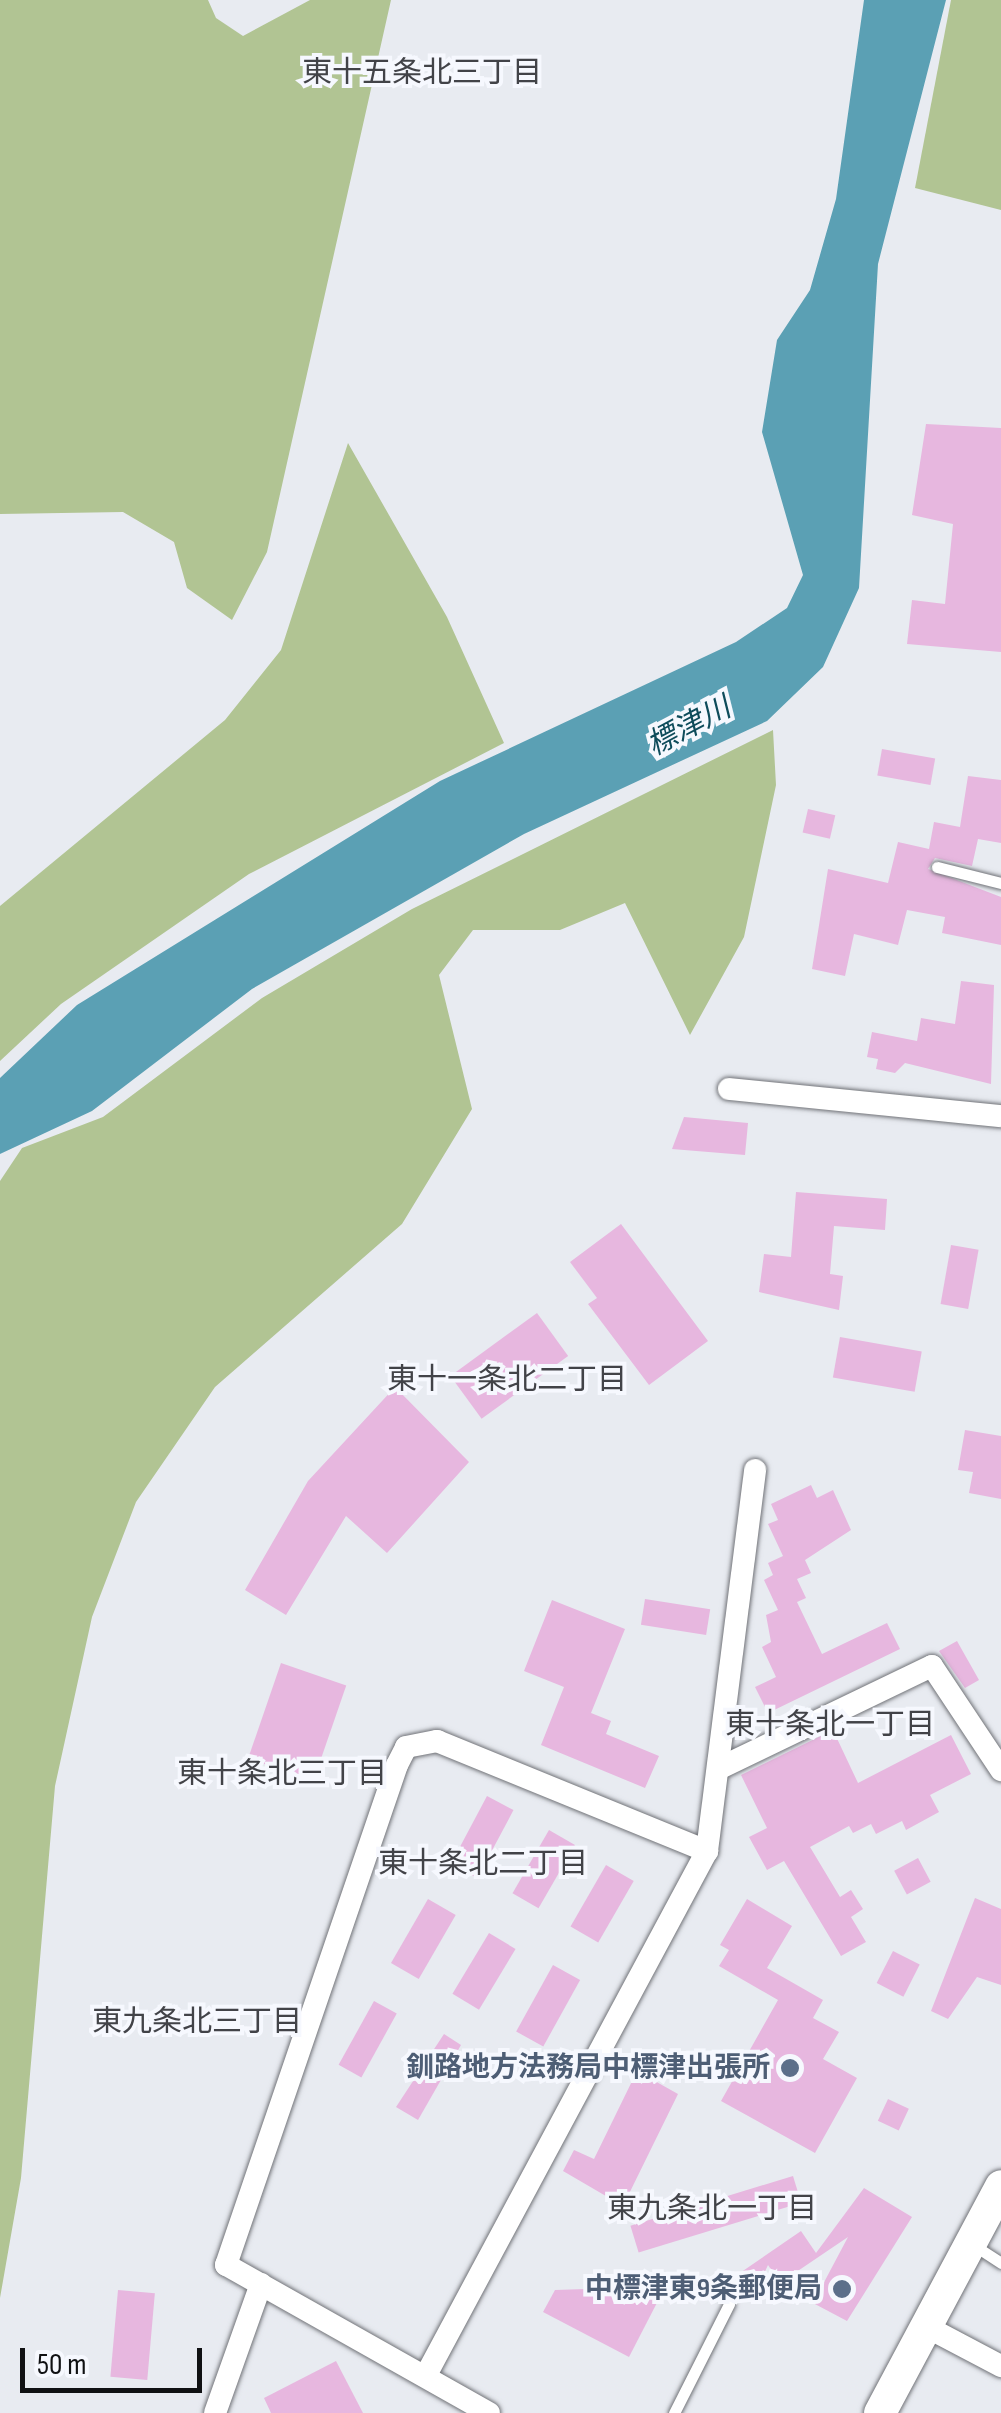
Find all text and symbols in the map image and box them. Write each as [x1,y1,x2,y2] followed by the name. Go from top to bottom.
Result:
[302,55,542,91] district label: 東十五条北三丁目
[641,690,737,764] water label: 標津川
[387,1362,627,1398] district label: 東十一条北二丁目
[725,1707,935,1743] district label: 東十条北一丁目
[177,1756,387,1792] district label: 東十条北三丁目
[378,1846,588,1882] district label: 東十条北二丁目
[92,2004,302,2040] district label: 東九条北三丁目
[406,2051,770,2085] place label: 釧路地方法務局中標津出張所
[779,2057,801,2079] marker: 釧路地方法務局中標津出張所
[607,2191,817,2227] district label: 東九条北一丁目
[585,2272,822,2306] place label: 中標津東9条郵便局
[831,2278,853,2300] marker: 中標津東9条郵便局
[25,2328,208,2390] scale bar
[37,2347,86,2383] text: 50 m

